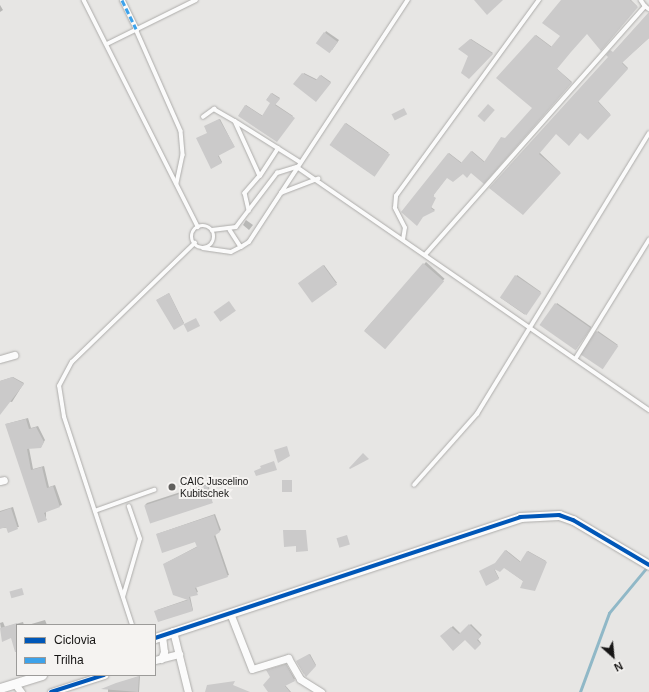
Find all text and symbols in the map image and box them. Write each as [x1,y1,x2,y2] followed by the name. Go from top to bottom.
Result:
[180,475,248,498] place label: CAIC Juscelino Kubitschek
[167,482,177,492] marker: CAIC Juscelino Kubitschek
[16,624,156,676] legend
[54,633,96,647] text: Ciclovia
[593,636,633,676] north arrow
[54,653,84,667] text: Trilha
[612,660,625,674] text: N

